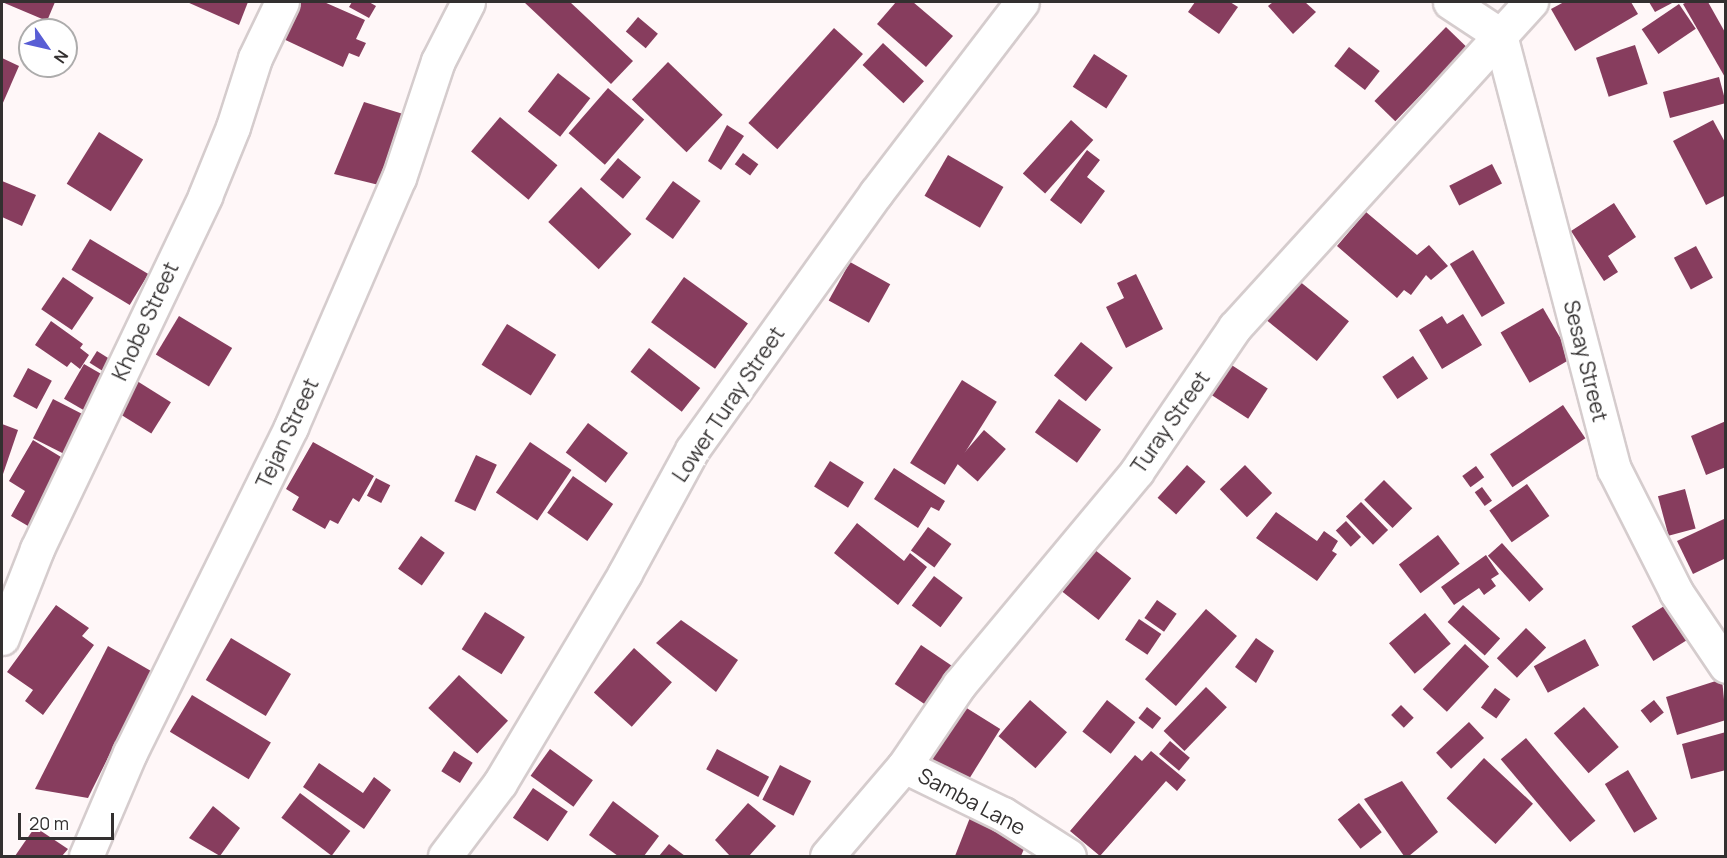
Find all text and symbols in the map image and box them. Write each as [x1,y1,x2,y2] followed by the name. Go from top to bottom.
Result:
[18,18,78,78] north arrow
[49,46,74,68] text: N
[107,258,183,384] street label: Khobe Street
[1559,298,1613,424] street label: Sesay Street
[667,322,789,486] street label: Lower Turay Street
[1126,366,1214,478] street label: Turay Street
[251,374,323,492] street label: Tejan Street
[914,762,1030,840] street label: Samba Lane
[21,801,117,839] scale bar
[29,811,69,835] text: 20 m

